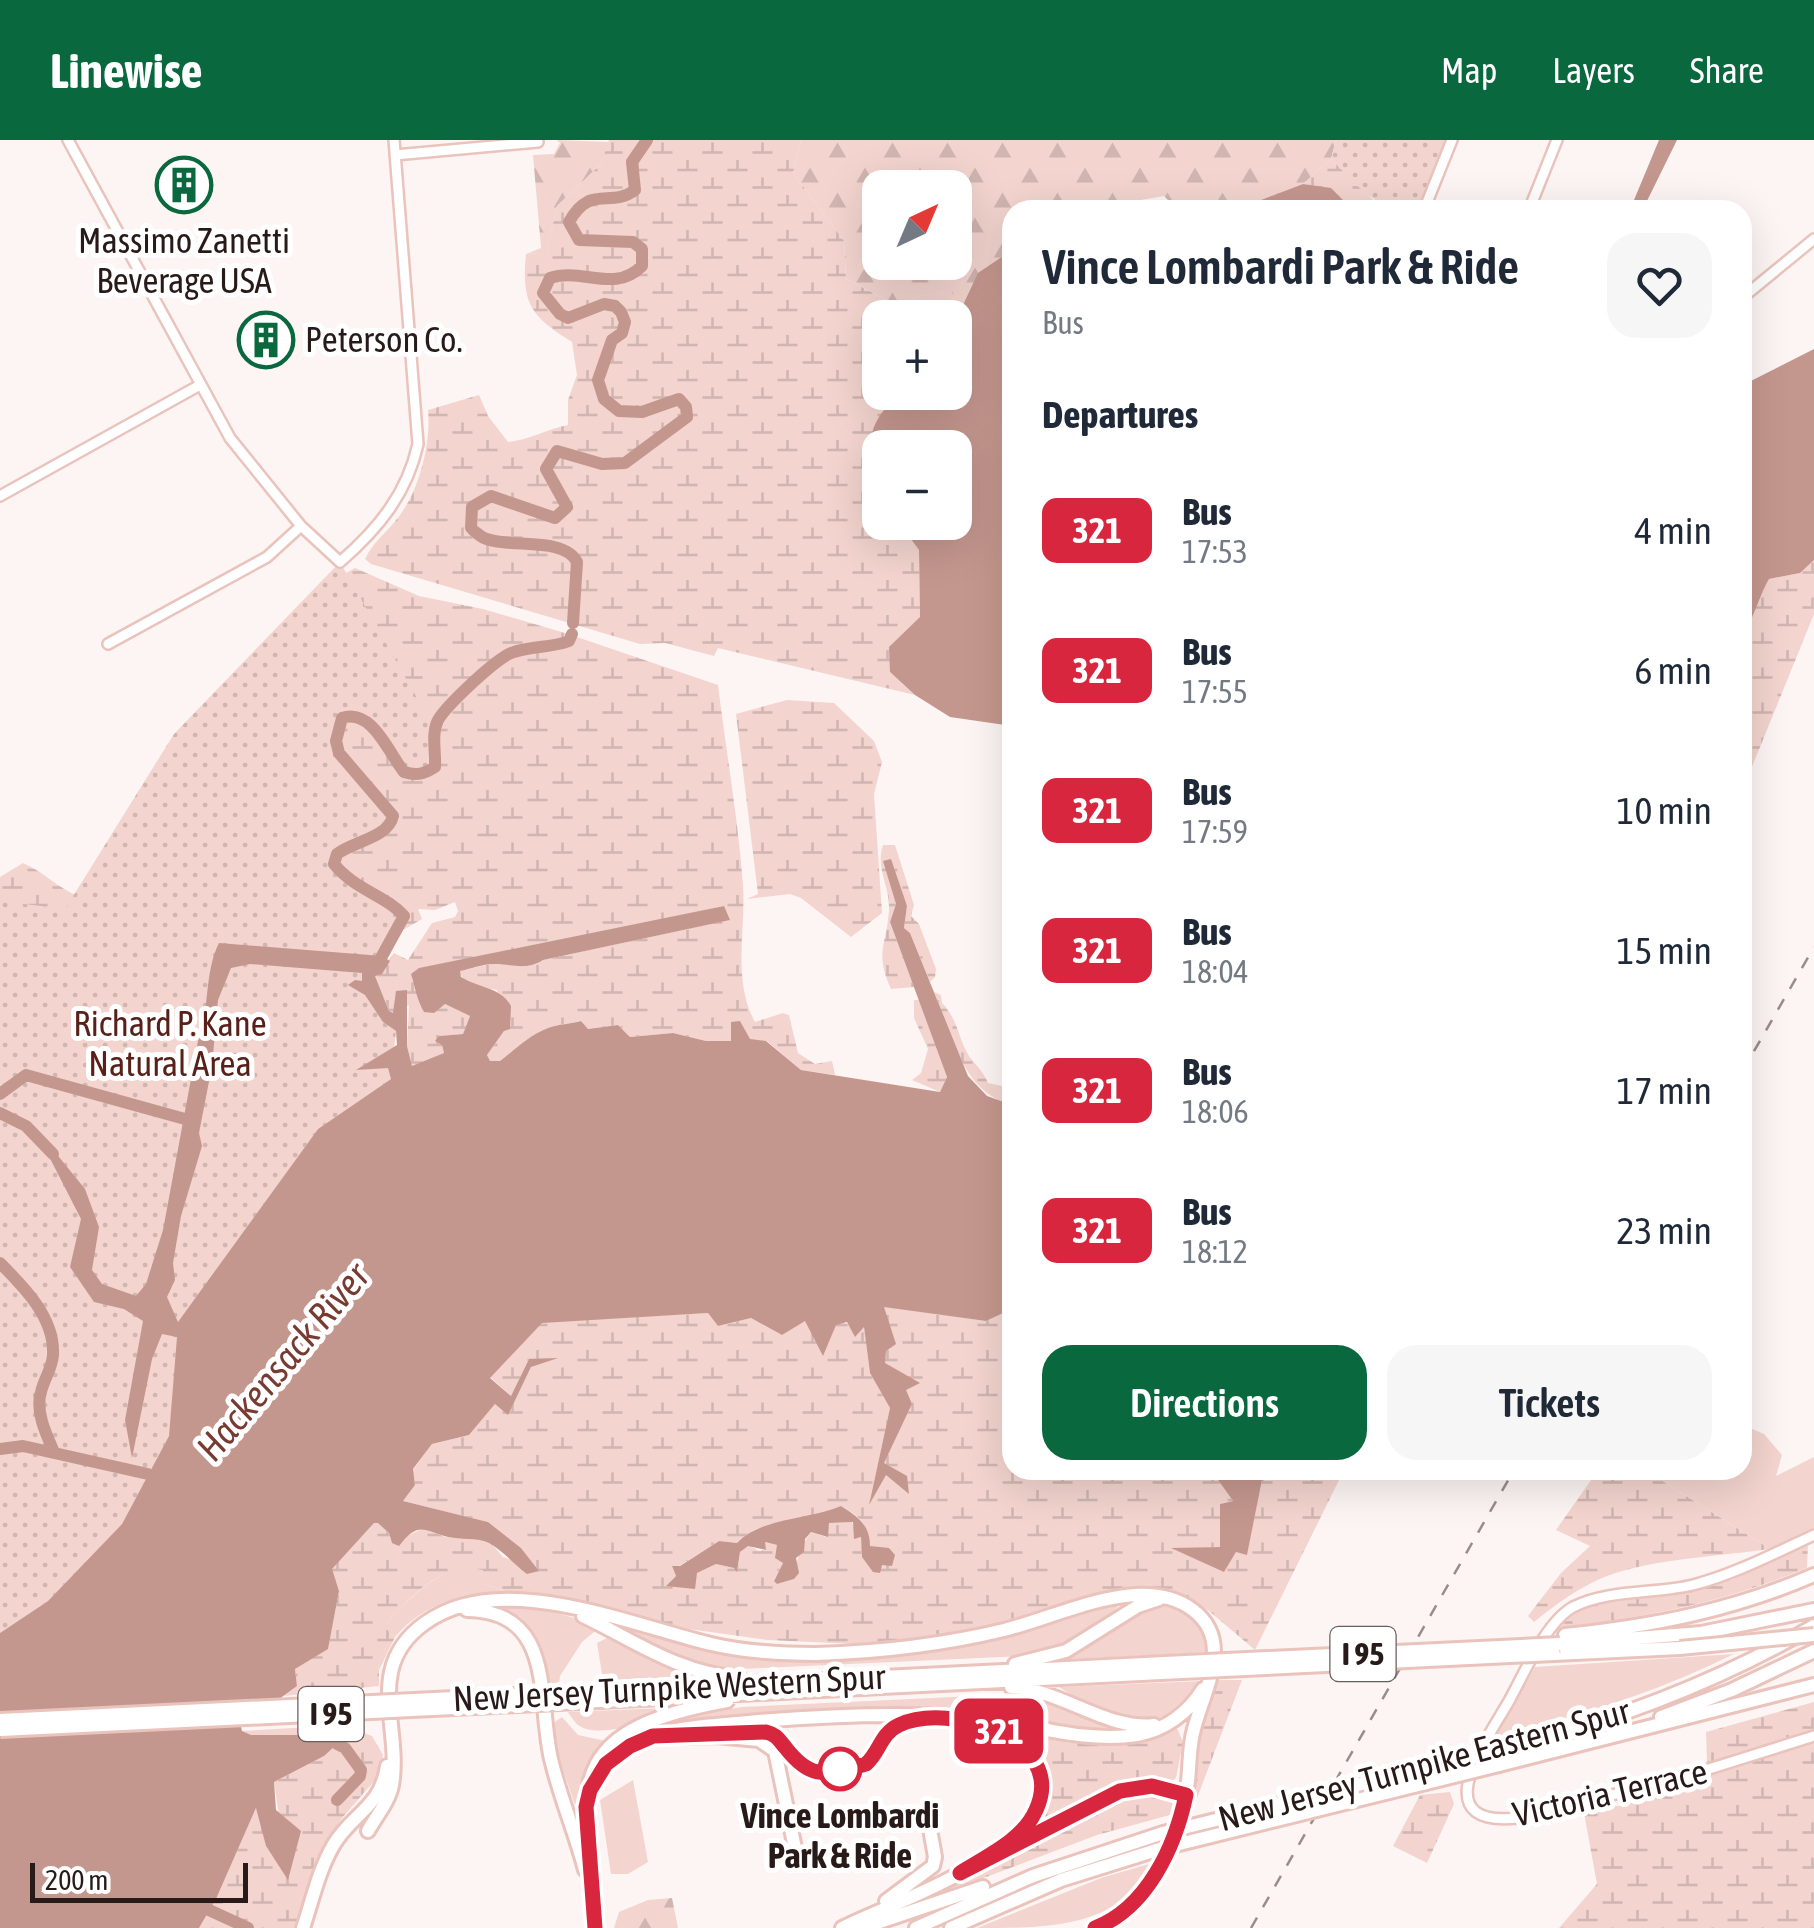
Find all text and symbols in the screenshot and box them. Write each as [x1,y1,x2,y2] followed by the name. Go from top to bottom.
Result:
[50,43,203,98] text: Linewise
[1441,50,1497,90] text: Map
[1552,50,1635,90] text: Layers
[1690,50,1764,90] text: Share
[154,155,214,215] building icon: Massimo Zanetti Beverage USA
[862,170,972,280] north arrow
[862,170,972,540] map controls
[78,220,290,300] place label: Massimo Zanetti Beverage USA
[1607,233,1712,338] button: heart
[1042,239,1519,294] text: Vince Lombardi Park & Ride
[862,300,972,410] button: +
[1042,304,1084,341] text: Bus
[236,310,296,370] building icon: Peterson Co.
[305,319,463,359] place label: Peterson Co.
[1042,393,1198,436] text: Departures
[862,430,972,540] button: −
[1182,490,1232,533] text: Bus
[1634,509,1712,552] text: 4 min
[1072,510,1122,550] text: 321
[1182,533,1248,570] text: 17:53
[1182,630,1232,673] text: Bus
[1634,649,1712,692] text: 6 min
[1072,650,1122,690] text: 321
[1182,673,1248,710] text: 17:55
[1182,770,1232,813] text: Bus
[1617,789,1712,832] text: 10 min
[1072,790,1122,830] text: 321
[1182,813,1248,850] text: 17:59
[1182,910,1232,953] text: Bus
[1617,929,1712,972] text: 15 min
[1072,930,1122,970] text: 321
[1182,953,1249,990] text: 18:04
[73,1003,267,1083] park label: Richard P. Kane Natural Area
[1182,1050,1232,1093] text: Bus
[1617,1069,1712,1112] text: 17 min
[1072,1070,1122,1110] text: 321
[1182,1093,1249,1130] text: 18:06
[1182,1190,1232,1233] text: Bus
[1617,1209,1712,1252] text: 23 min
[1072,1210,1122,1250] text: 321
[1182,1233,1248,1270] text: 18:12
[188,1253,379,1469] water label: Hackensack River
[1042,1345,1367,1460] button: Directions
[1387,1345,1712,1460] button: Tickets
[1330,1627,1396,1681] road number: I 95
[452,1656,887,1718] street label: New Jersey Turnpike Western Spur
[298,1687,364,1741] road number: I 95
[1214,1690,1634,1838] street label: New Jersey Turnpike Eastern Spur
[942,1698,1056,1764] line badge: 321
[974,1711,1024,1751] text: 321
[819,1748,861,1790] marker: Vince Lombardi Park & Ride
[1509,1750,1711,1834] street label: Victoria Terrace
[740,1795,939,1875] place label: Vince Lombardi Park & Ride
[30,1858,248,1902] scale bar
[45,1864,108,1896] text: 200 m

